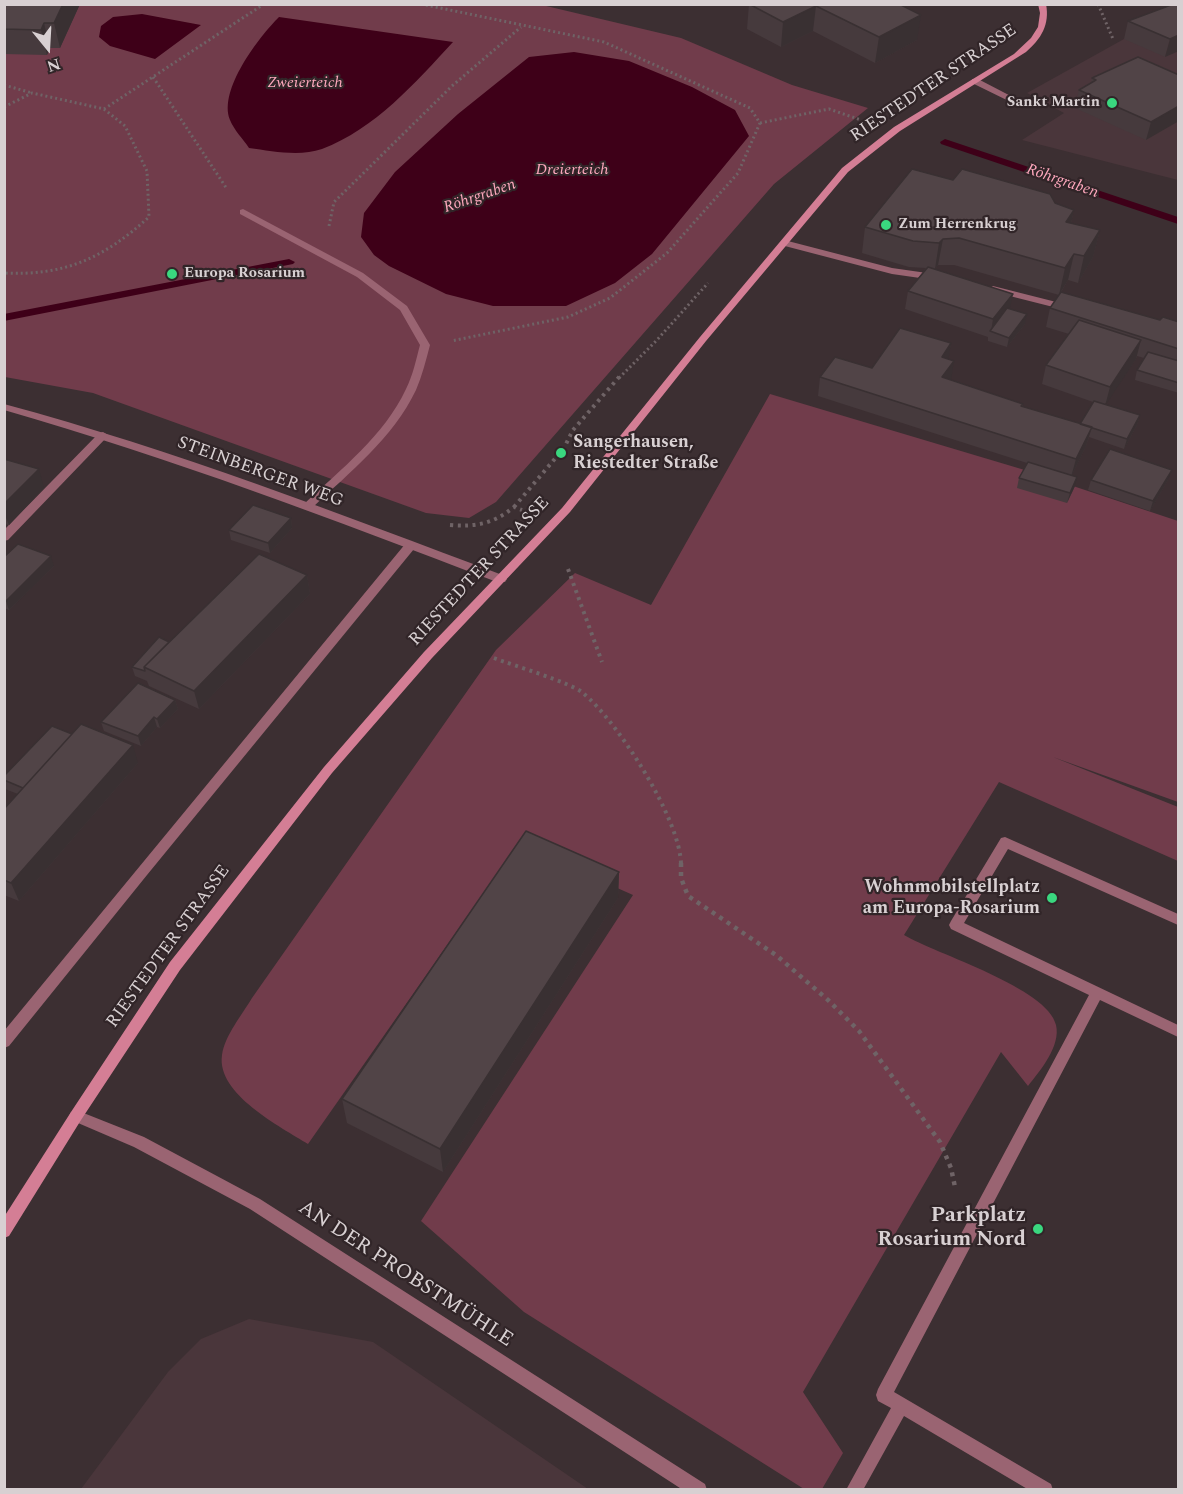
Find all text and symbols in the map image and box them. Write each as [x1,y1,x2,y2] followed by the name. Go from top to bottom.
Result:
[18,18,78,78] north arrow
[847,20,1021,148] street label: RIESTEDTER STRASSE
[44,52,63,79] text: N
[267,74,343,94] water label: Zweierteich
[1007,94,1100,112] place label: Sankt Martin
[1105,96,1119,110] marker: Sankt Martin
[535,161,609,181] water label: Dreierteich
[1023,161,1101,203] water label: Röhrgraben
[441,176,519,218] water label: Röhrgraben
[898,216,1016,234] place label: Zum Herrenkrug
[879,218,893,232] marker: Zum Herrenkrug
[184,265,305,283] place label: Europa Rosarium
[165,267,179,281] marker: Europa Rosarium
[573,432,719,474] place label: Sangerhausen, Riestedter Straße
[174,433,346,513] street label: STEINBERGER WEG
[554,446,568,460] marker: Sangerhausen, Riestedter Straße
[405,493,555,651] street label: RIESTEDTER STRASSE
[103,861,235,1033] street label: RIESTEDTER STRASSE
[863,877,1040,920] place label: Wohnmobilstellplatz am Europa-Rosarium
[1045,891,1059,905] marker: Wohnmobilstellplatz am Europa-Rosarium
[293,1196,517,1354] street label: AN DER PROBSTMÜHLE
[877,1204,1026,1254] place label: Parkplatz Rosarium Nord
[1031,1222,1045,1236] marker: Parkplatz Rosarium Nord

